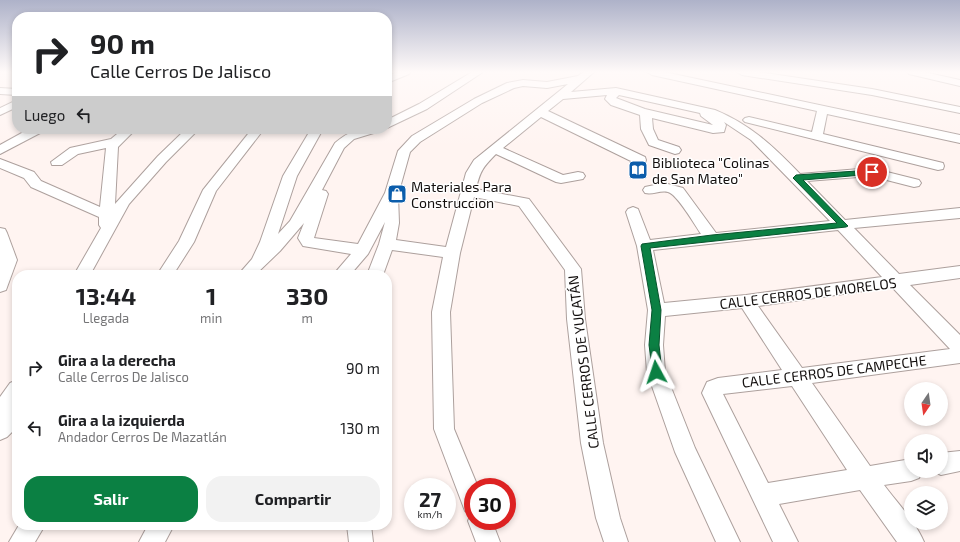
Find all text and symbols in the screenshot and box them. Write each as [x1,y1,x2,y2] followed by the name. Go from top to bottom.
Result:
[90,26,155,60] text: 90 m
[24,28,76,80] icon: right
[90,60,271,82] text: Calle Cerros De Jalisco
[73,104,95,126] icon: left
[24,106,65,124] text: Luego
[652,154,769,187] place label: Biblioteca "Colinas de San Mateo"
[855,155,889,189] pin
[627,159,649,181] library icon: Biblioteca "Colinas de San Mateo"
[861,161,883,183] icon: arrive
[411,178,512,211] place label: Materiales Para Construccion
[386,183,408,205] shop icon: Materiales Para Construccion
[564,274,602,450] street label: CALLE CERROS DE YUCATÁN
[719,274,898,312] street label: CALLE CERROS DE MORELOS
[76,281,136,310] text: 13:44
[206,281,216,310] text: 1
[286,281,328,310] text: 330
[83,310,129,326] text: Llegada
[200,310,222,326] text: min
[301,310,313,326] text: m
[58,351,176,369] text: Gira a la derecha
[635,351,677,393] position arrow
[741,351,927,391] street label: CALLE CERROS DE CAMPECHE
[24,357,46,379] icon: right
[346,359,380,377] text: 90 m
[58,369,189,385] text: Calle Cerros De Jalisco
[904,382,948,426] north arrow
[904,382,948,530] map controls
[58,411,185,429] text: Gira a la izquierda
[24,417,46,439] icon: left
[340,419,380,437] text: 130 m
[58,429,227,445] text: Andador Cerros De Mazatlán
[904,434,948,478] button: sound
[24,476,198,522] button: Salir
[206,476,380,522] button: Compartir
[464,478,516,530] speed limit sign: 30
[904,486,948,530] button: layers
[419,487,441,511] text: 27
[418,508,442,520] text: km/h

